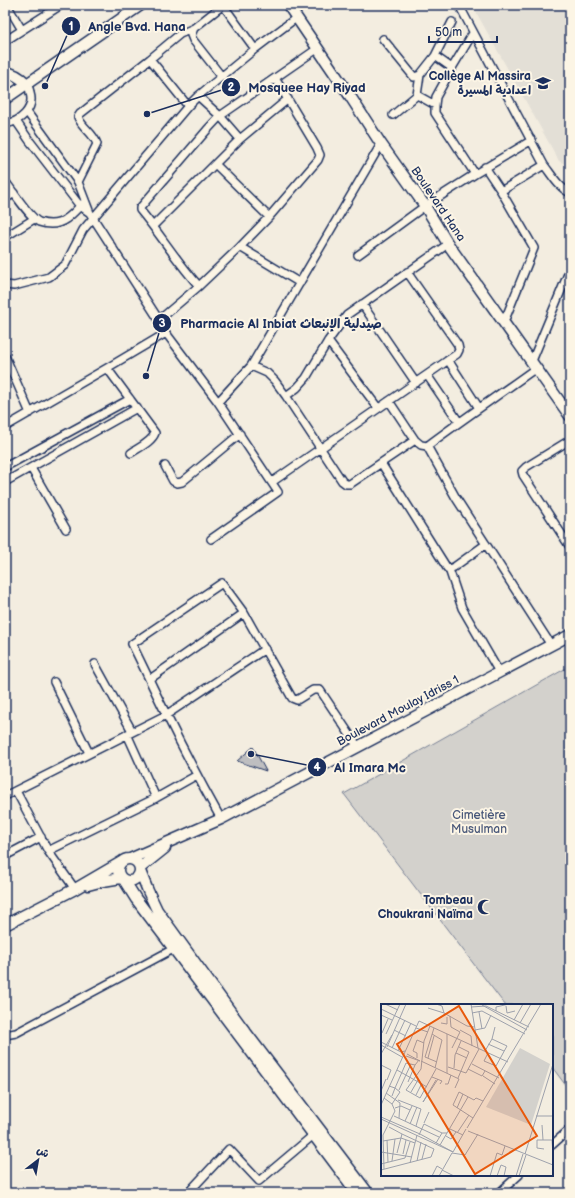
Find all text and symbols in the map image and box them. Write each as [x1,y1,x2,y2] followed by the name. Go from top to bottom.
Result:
[61,14,194,39] callout: Angle Bvd. Hana
[429,18,497,44] scale bar
[68,19,74,34] text: 1
[87,19,186,35] text: Angle Bvd. Hana
[435,25,462,40] text: 50 m
[429,69,531,98] place label: Collège Al Massira اعدادية المسيرة
[534,74,552,92] school or university icon: Collège Al Massira اعدادية المسيرة
[221,75,374,100] callout: Mosquee Hay Riyad
[227,80,235,95] text: 2
[248,80,366,96] text: Mosquee Hay Riyad
[407,164,469,244] street label: Boulevard Hana
[152,311,390,336] callout: Pharmacie Al Inbiat صيدلية الإنبعاث
[158,316,166,331] text: 3
[180,316,382,332] text: Pharmacie Al Inbiat صيدلية الإنبعاث
[334,672,462,750] street label: Boulevard Moulay Idriss 1
[307,755,414,780] callout: Al Imara Mc
[313,760,321,775] text: 4
[333,760,406,776] text: Al Imara Mc
[451,808,507,837] park label: Cimetière Musulman
[378,893,473,922] place label: Tombeau Choukrani Naïma
[476,898,494,916] mosque icon: Tombeau Choukrani Naïma
[381,1004,553,1176] inset map
[18,1140,58,1180] north arrow
[34,1143,51,1161] text: ش

